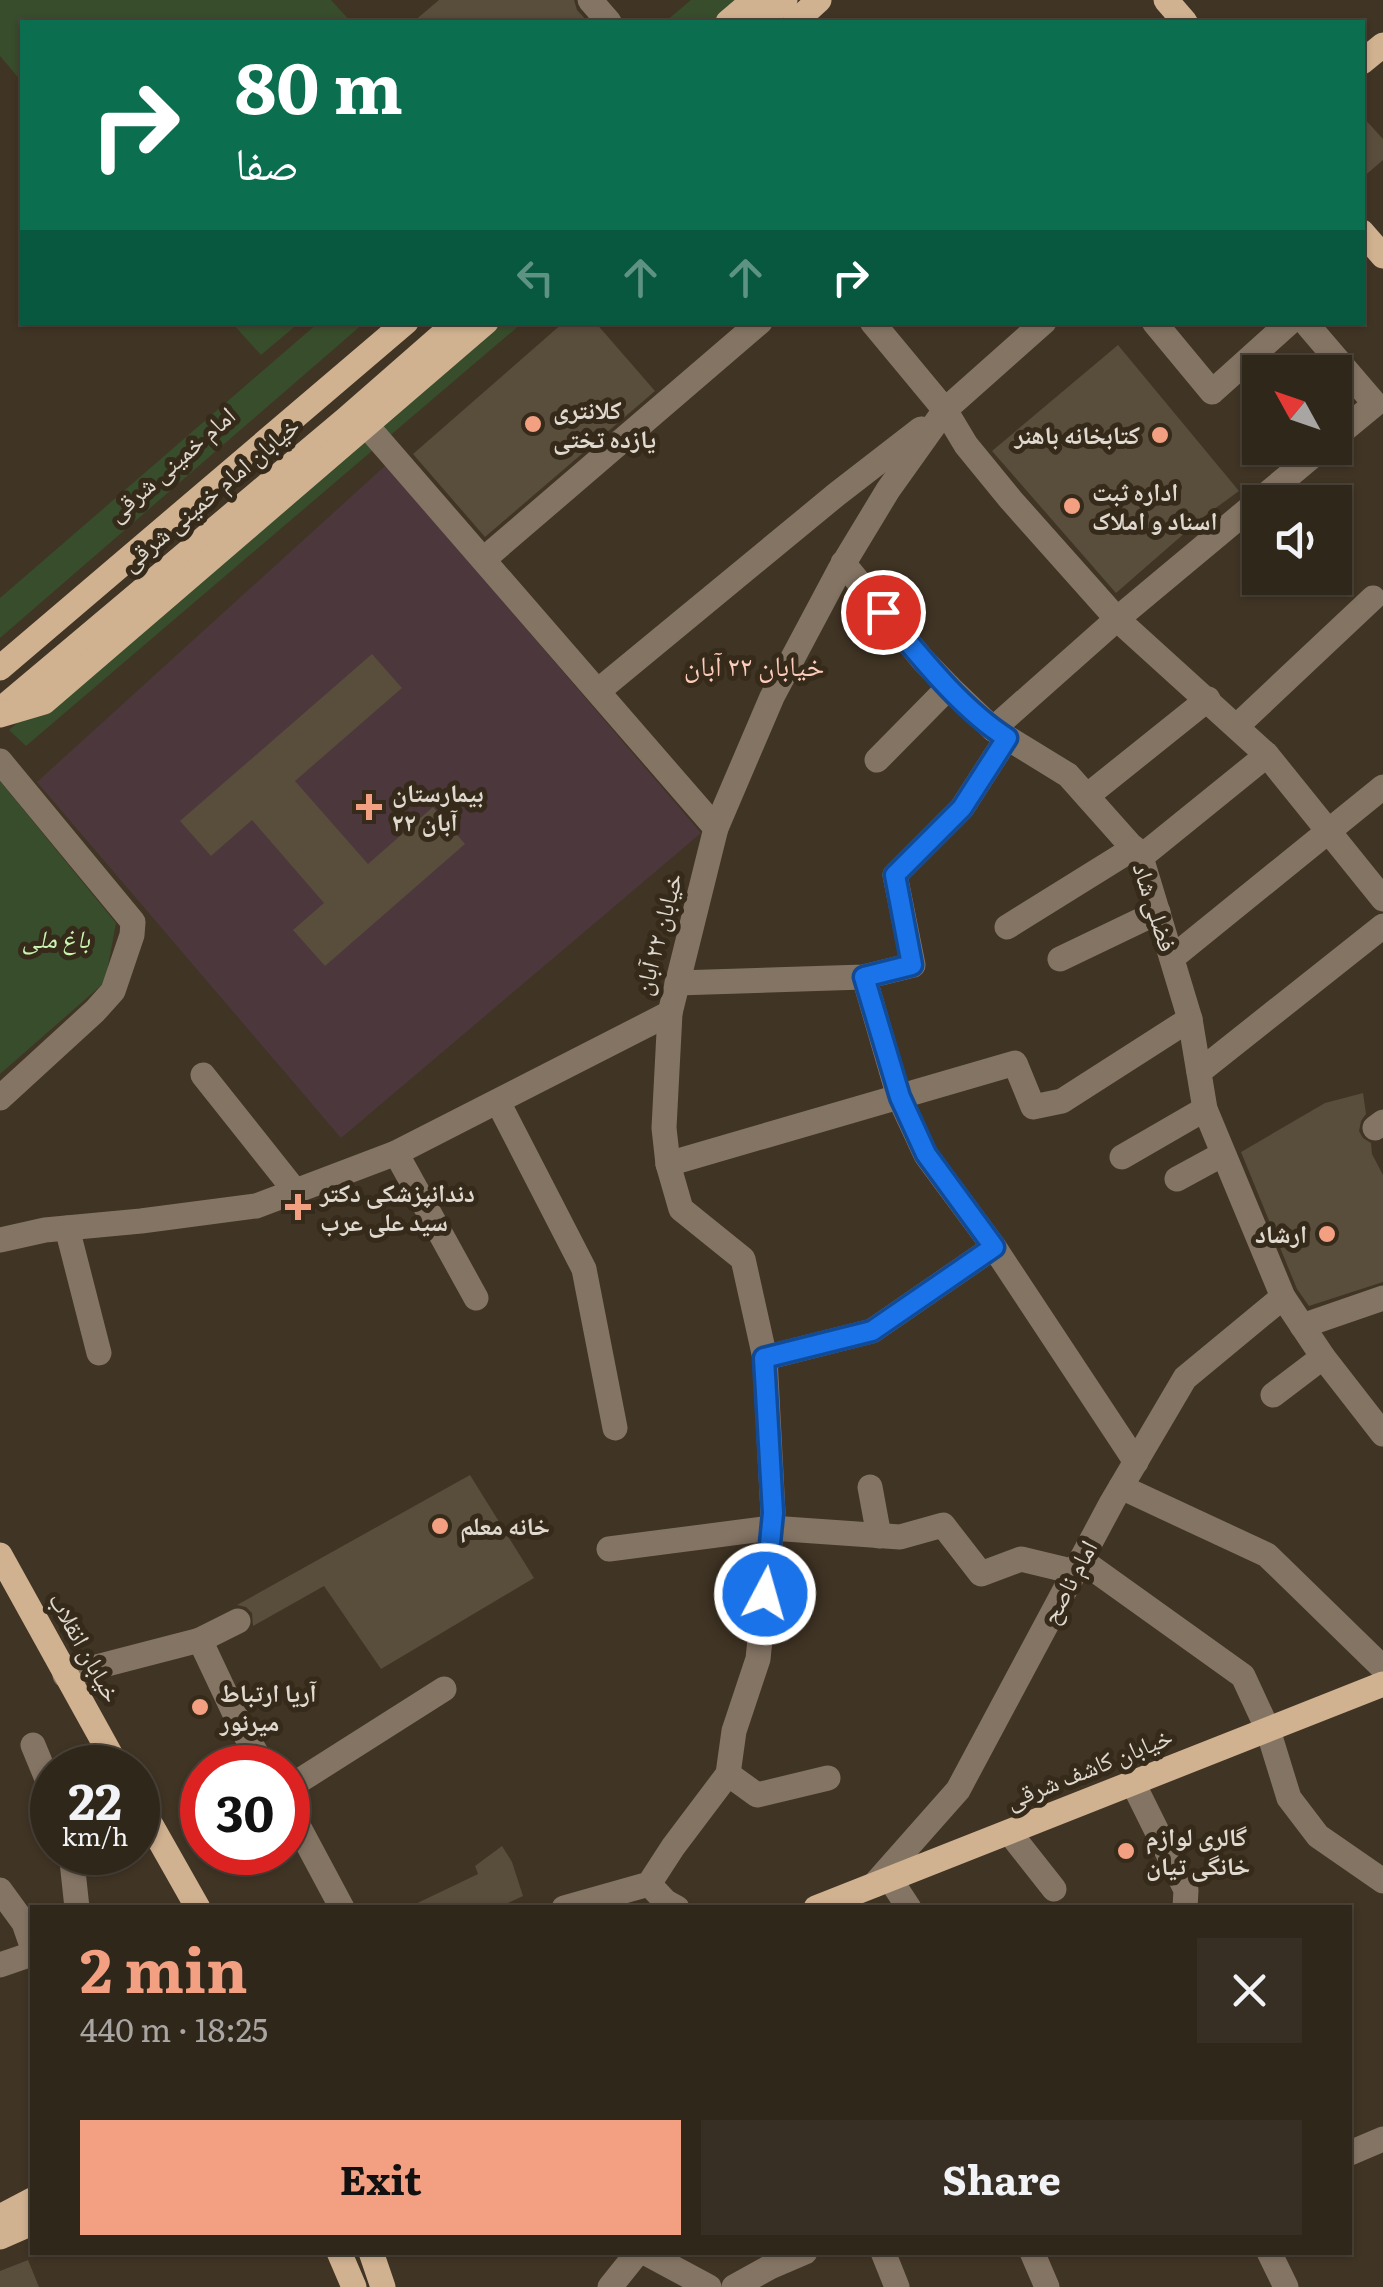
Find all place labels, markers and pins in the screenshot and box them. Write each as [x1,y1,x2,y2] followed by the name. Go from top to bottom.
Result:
[553,390,656,456] place label: کلانتری یازده تختی
[522,413,544,435] marker: کلانتری یازده تختی
[1014,415,1140,452] place label: کتابخانه باهنر
[1149,424,1171,446] marker: کتابخانه باهنر
[1092,472,1218,538] place label: اداره ثبت اسناد و املاک
[1061,495,1083,517] marker: اداره ثبت اسناد و املاک
[841,570,926,655] pin
[392,773,484,839] place label: بیمارستان ۲۲ آبان
[356,794,382,820] marker: بیمارستان ۲۲ آبان
[319,1173,475,1239] place label: دندانپزشکی دکتر سید علی عرب
[285,1194,311,1220] marker: دندانپزشکی دکتر سید علی عرب
[1255,1214,1307,1251] place label: ارشاد
[1316,1223,1338,1245] marker: ارشاد
[460,1506,550,1543] place label: خانه معلم
[429,1515,451,1537] marker: خانه معلم
[219,1673,317,1739] place label: آریا ارتباط میرنور
[189,1696,211,1718] marker: آریا ارتباط میرنور
[1146,1817,1250,1883] place label: گالری لوازم خانگی تیان
[1115,1840,1137,1862] marker: گالری لوازم خانگی تیان

